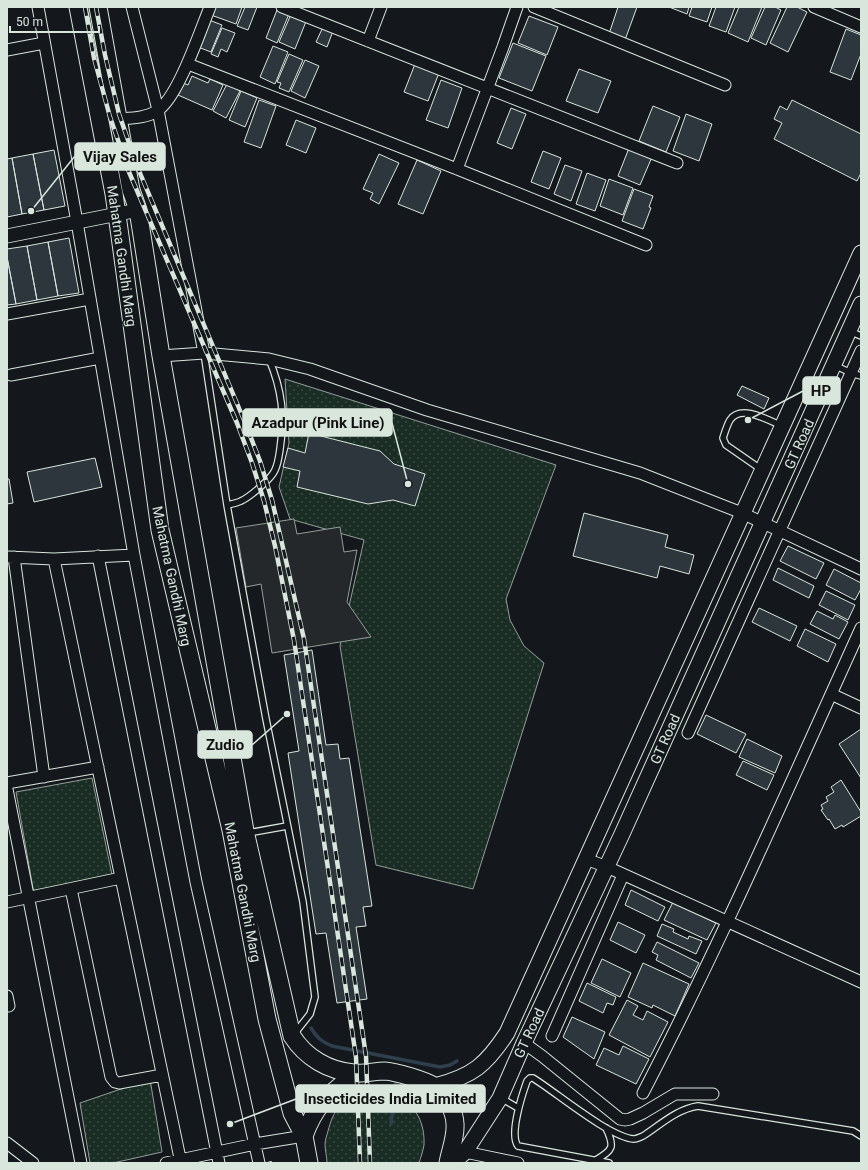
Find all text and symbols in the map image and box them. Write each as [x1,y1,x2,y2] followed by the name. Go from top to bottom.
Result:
[10,8,99,34] scale bar
[16,15,43,29] text: 50 m
[75,143,165,170] callout: Vijay Sales
[83,148,157,166] text: Vijay Sales
[104,184,140,328] street label: Mahatma Gandhi Marg
[803,377,840,404] callout: HP
[811,382,831,400] text: HP
[243,409,392,436] callout: Azadpur (Pink Line)
[251,414,385,432] text: Azadpur (Pink Line)
[781,416,817,472] street label: GT Road
[149,504,195,648] street label: Mahatma Gandhi Marg
[647,711,683,767] street label: GT Road
[198,731,252,758] callout: Zudio
[206,736,244,754] text: Zudio
[222,820,264,964] street label: Mahatma Gandhi Marg
[511,1006,547,1060] street label: GT Road
[296,1085,485,1112] callout: Insecticides India Limited
[304,1090,476,1108] text: Insecticides India Limited

